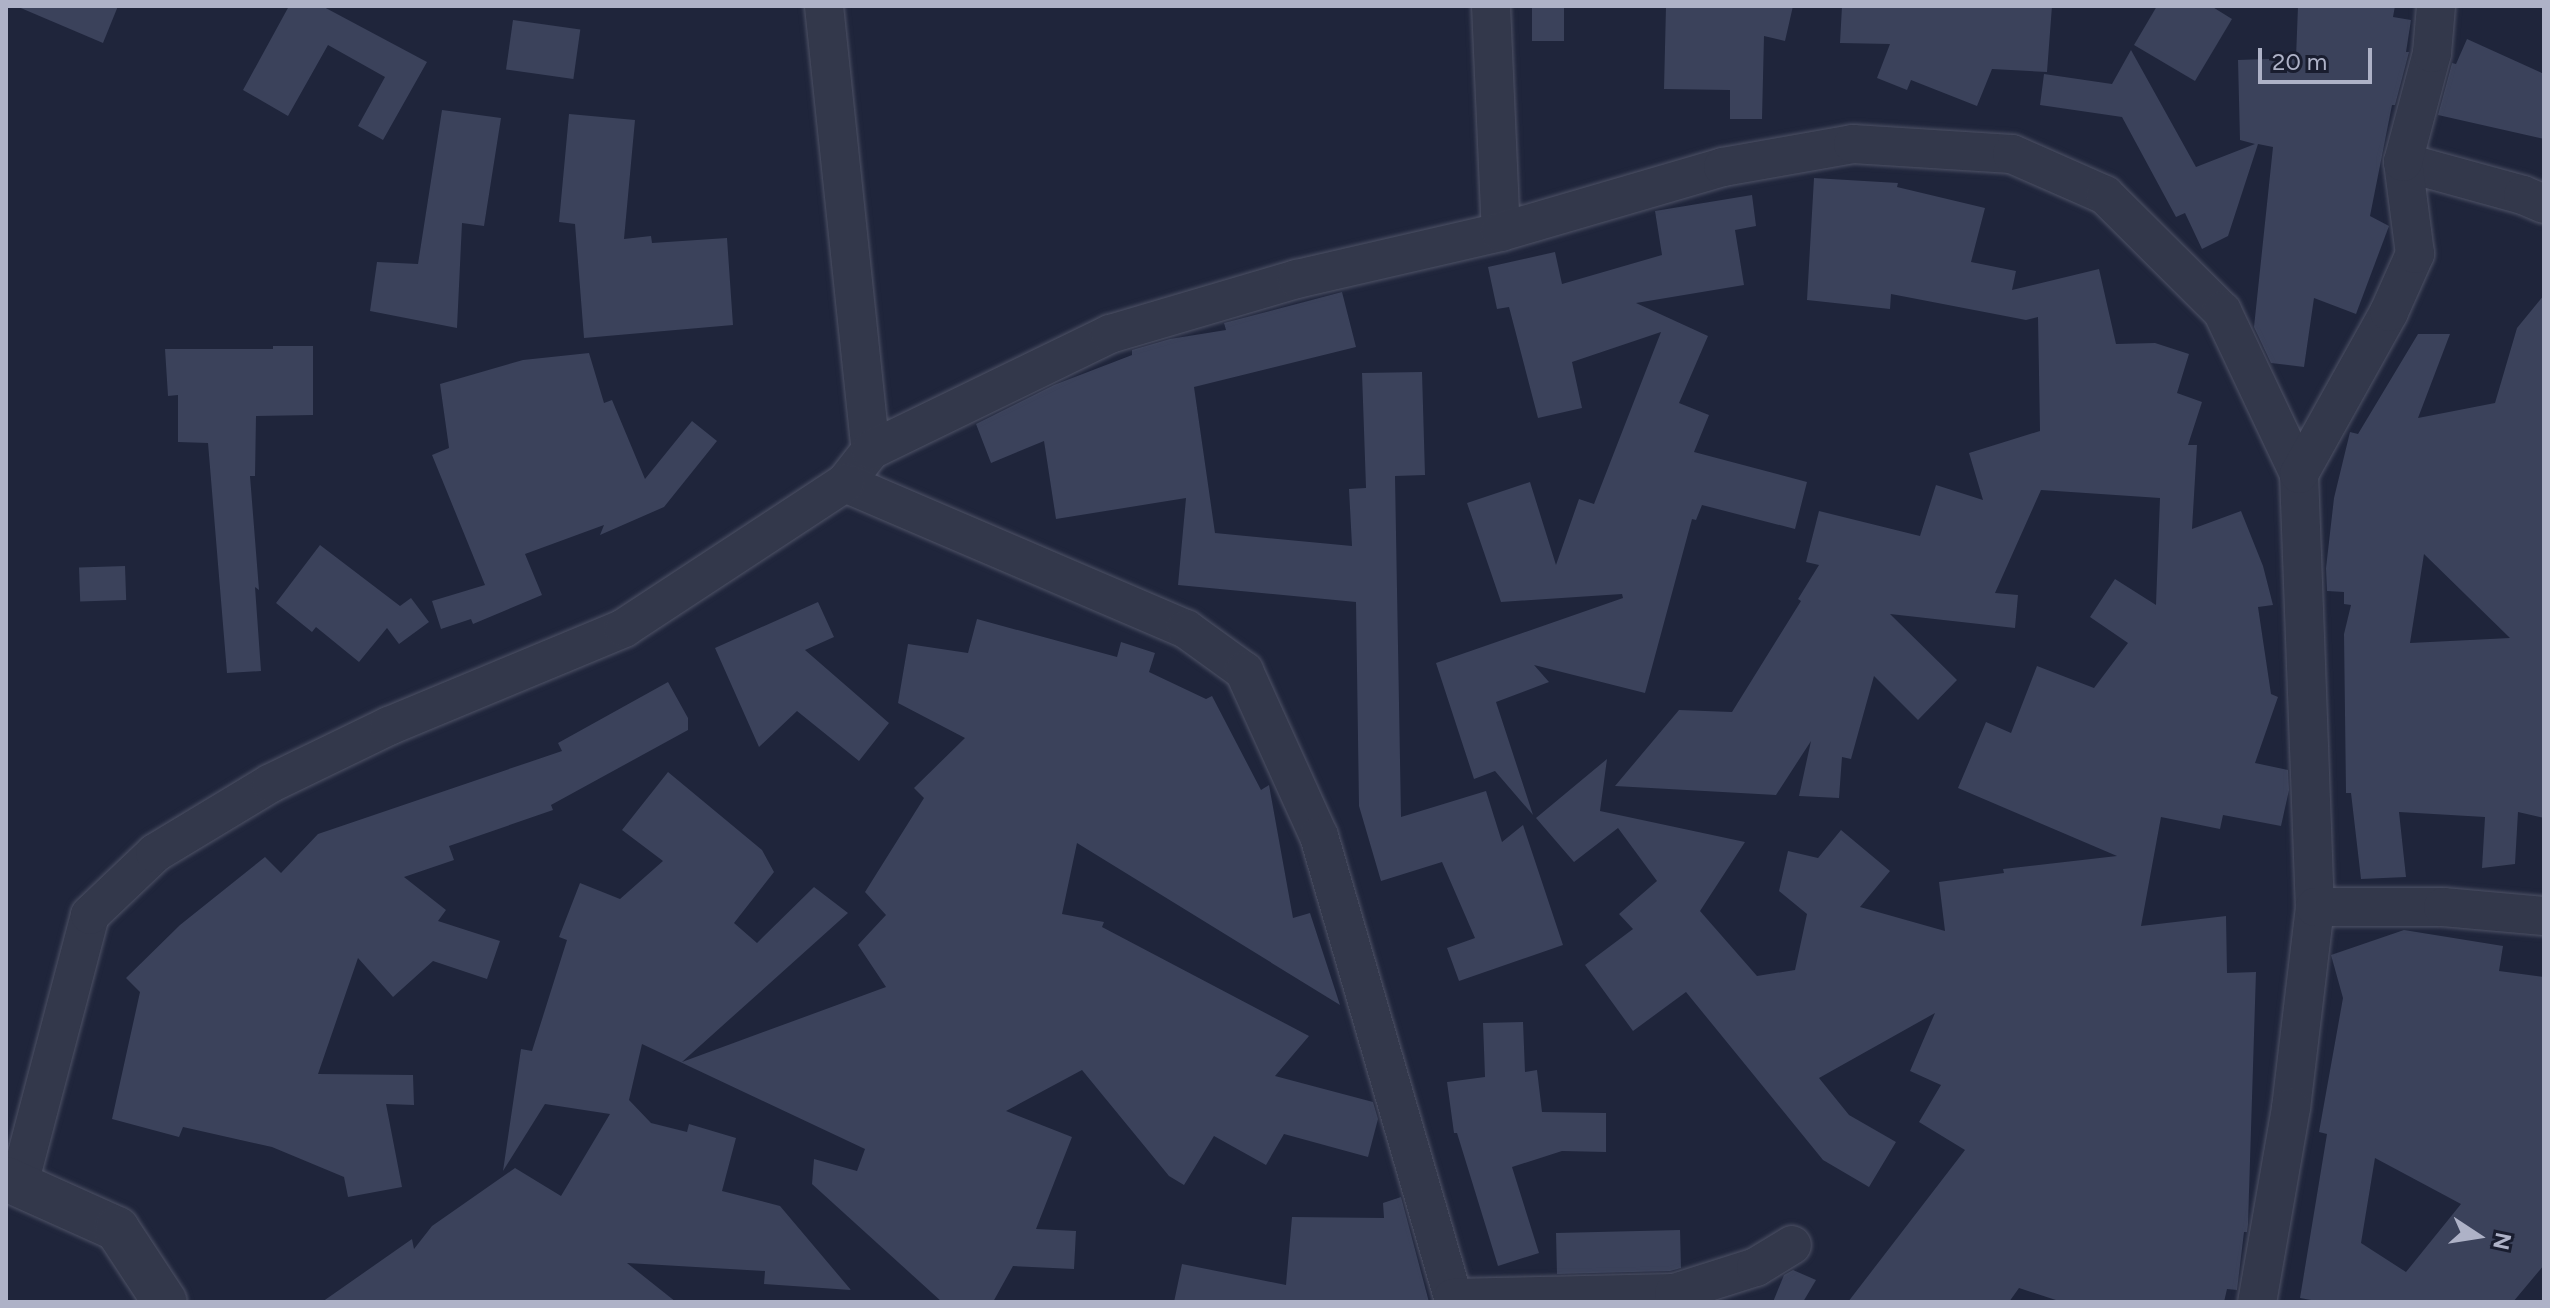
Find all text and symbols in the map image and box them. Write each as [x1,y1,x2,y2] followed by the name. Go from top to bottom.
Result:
[2262,32,2376,82] scale bar
[2272,47,2327,76] text: 20 m
[2438,1196,2518,1276] north arrow
[2487,1230,2517,1252] text: N

